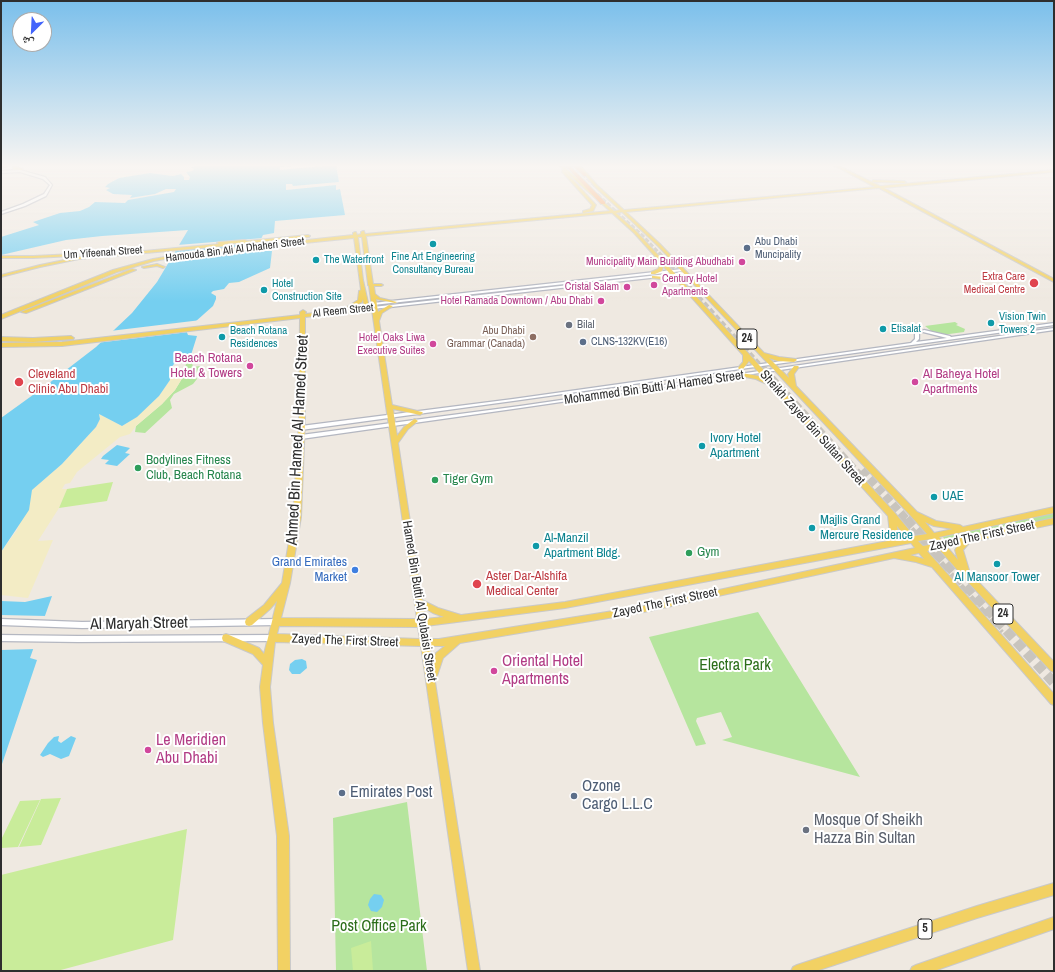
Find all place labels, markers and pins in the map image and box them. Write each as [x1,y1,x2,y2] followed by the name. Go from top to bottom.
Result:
[755,235,801,261] place label: Abu Dhabi Muncipality
[428,239,438,249] marker: Fine Art Engineering Consultancy Bureau
[742,243,752,253] marker: Abu Dhabi Muncipality
[391,250,475,276] place label: Fine Art Engineering Consultancy Bureau
[324,253,384,267] place label: The Waterfront
[311,255,321,265] marker: The Waterfront
[586,255,734,269] place label: Municipality Main Building Abudhabi
[737,257,747,267] marker: Municipality Main Building Abudhabi
[964,270,1025,296] place label: Extra Care Medical Centre
[662,272,717,298] place label: Century Hotel Apartments
[272,277,342,303] place label: Hotel Construction Site
[1028,277,1040,289] marker: Extra Care Medical Centre
[565,280,619,294] place label: Cristal Salam
[649,280,659,290] marker: Century Hotel Apartments
[622,282,632,292] marker: Cristal Salam
[259,285,269,295] marker: Hotel Construction Site
[441,294,593,308] place label: Hotel Ramada Downtown / Abu Dhabi
[596,296,606,306] marker: Hotel Ramada Downtown / Abu Dhabi
[999,310,1046,336] place label: Vision Twin Towers 2
[577,318,595,332] place label: Bilal
[986,318,996,328] marker: Vision Twin Towers 2
[564,320,574,330] marker: Bilal
[891,322,921,336] place label: Etisalat
[230,324,287,350] place label: Beach Rotana Residences
[447,324,525,350] place label: Abu Dhabi Grammar (Canada)
[878,324,888,334] marker: Etisalat
[357,331,425,357] place label: Hotel Oaks Liwa Executive Suites
[217,332,227,342] marker: Beach Rotana Residences
[528,332,538,342] marker: Abu Dhabi Grammar (Canada)
[591,335,667,349] place label: CLNS-132KV(E16)
[578,337,588,347] marker: CLNS-132KV(E16)
[428,339,438,349] marker: Hotel Oaks Liwa Executive Suites
[170,351,242,382] place label: Beach Rotana Hotel & Towers
[245,361,255,371] marker: Beach Rotana Hotel & Towers
[28,367,109,398] place label: Cleveland Clinic Abu Dhabi
[923,367,999,398] place label: Al Baheya Hotel Apartments
[13,376,25,388] marker: Cleveland Clinic Abu Dhabi
[910,377,920,387] marker: Al Baheya Hotel Apartments
[710,431,761,462] place label: Ivory Hotel Apartment
[697,441,707,451] marker: Ivory Hotel Apartment
[146,453,241,484] place label: Bodylines Fitness Club, Beach Rotana
[133,463,143,473] marker: Bodylines Fitness Club, Beach Rotana
[443,472,493,488] place label: Tiger Gym
[430,475,440,485] marker: Tiger Gym
[942,489,964,505] place label: UAE
[929,492,939,502] marker: UAE
[820,513,913,544] place label: Majlis Grand Mercure Residence
[807,523,817,533] marker: Majlis Grand Mercure Residence
[544,531,620,562] place label: Al-Manzil Apartment Bldg.
[531,541,541,551] marker: Al-Manzil Apartment Bldg.
[697,545,720,561] place label: Gym
[684,548,694,558] marker: Gym
[272,555,347,586] place label: Grand Emirates Market
[992,559,1002,569] marker: Al Mansoor Tower
[350,565,360,575] marker: Grand Emirates Market
[486,569,567,600] place label: Aster Dar-Alshifa Medical Center
[954,570,1040,586] place label: Al Mansoor Tower
[471,578,483,590] marker: Aster Dar-Alshifa Medical Center
[502,652,583,690] place label: Oriental Hotel Apartments
[489,666,499,676] marker: Oriental Hotel Apartments
[156,731,226,769] place label: Le Meridien Abu Dhabi
[143,745,153,755] marker: Le Meridien Abu Dhabi
[582,777,653,815] place label: Ozone Cargo L.L.C
[350,783,432,803] place label: Emirates Post
[337,788,347,798] marker: Emirates Post
[569,791,579,801] marker: Ozone Cargo L.L.C
[814,811,923,849] place label: Mosque Of Sheikh Hazza Bin Sultan
[801,825,811,835] marker: Mosque Of Sheikh Hazza Bin Sultan

